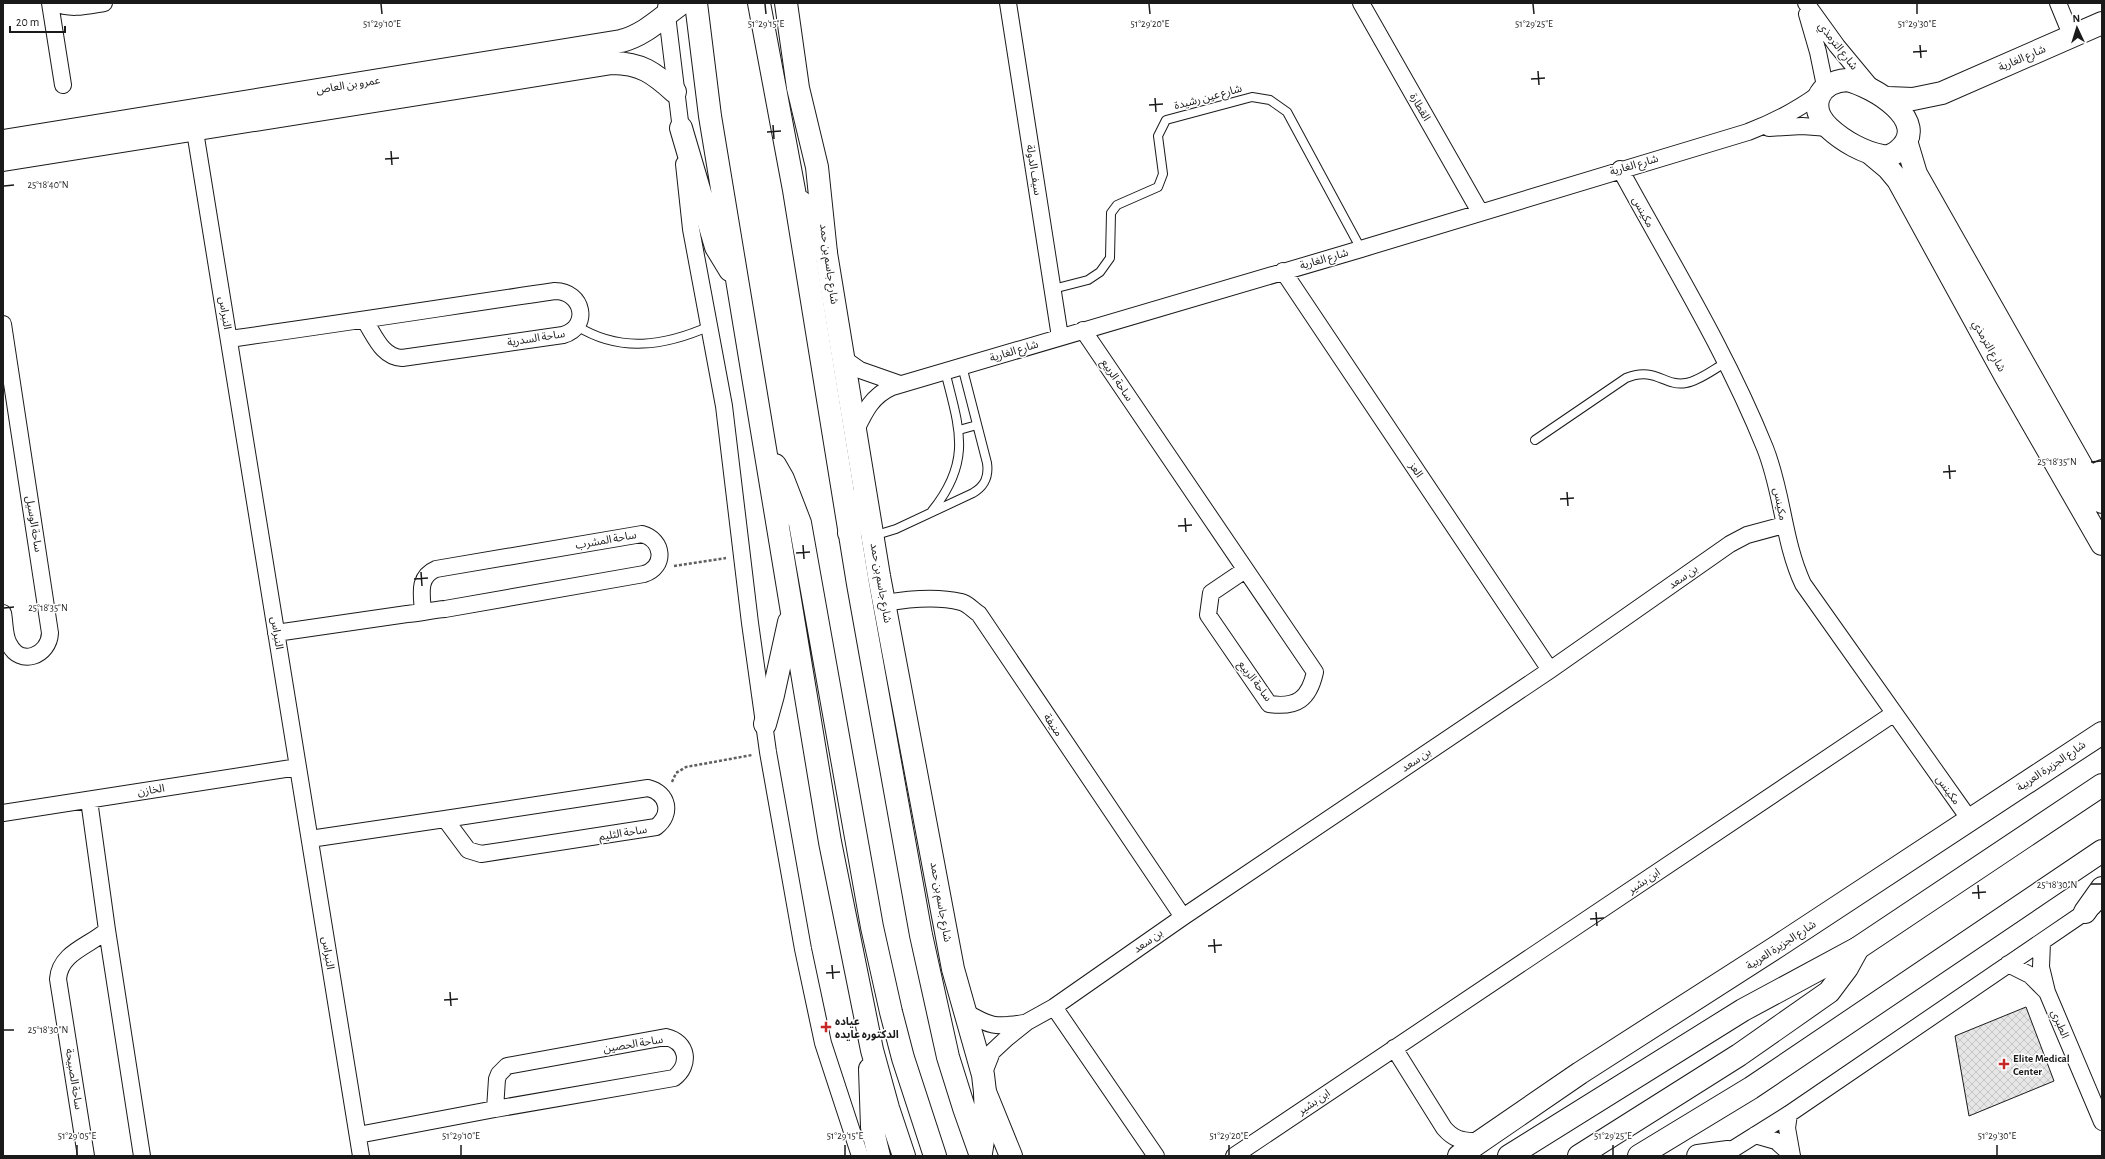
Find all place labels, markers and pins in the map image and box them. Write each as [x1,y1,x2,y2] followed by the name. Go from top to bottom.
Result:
[835,1016,899,1041] place label: عياده الدكتوره عايده
[820,1021,832,1033] marker: عياده الدكتوره عايده
[2013,1053,2070,1077] place label: Elite Medical Center
[1998,1058,2010,1070] marker: Elite Medical Center

